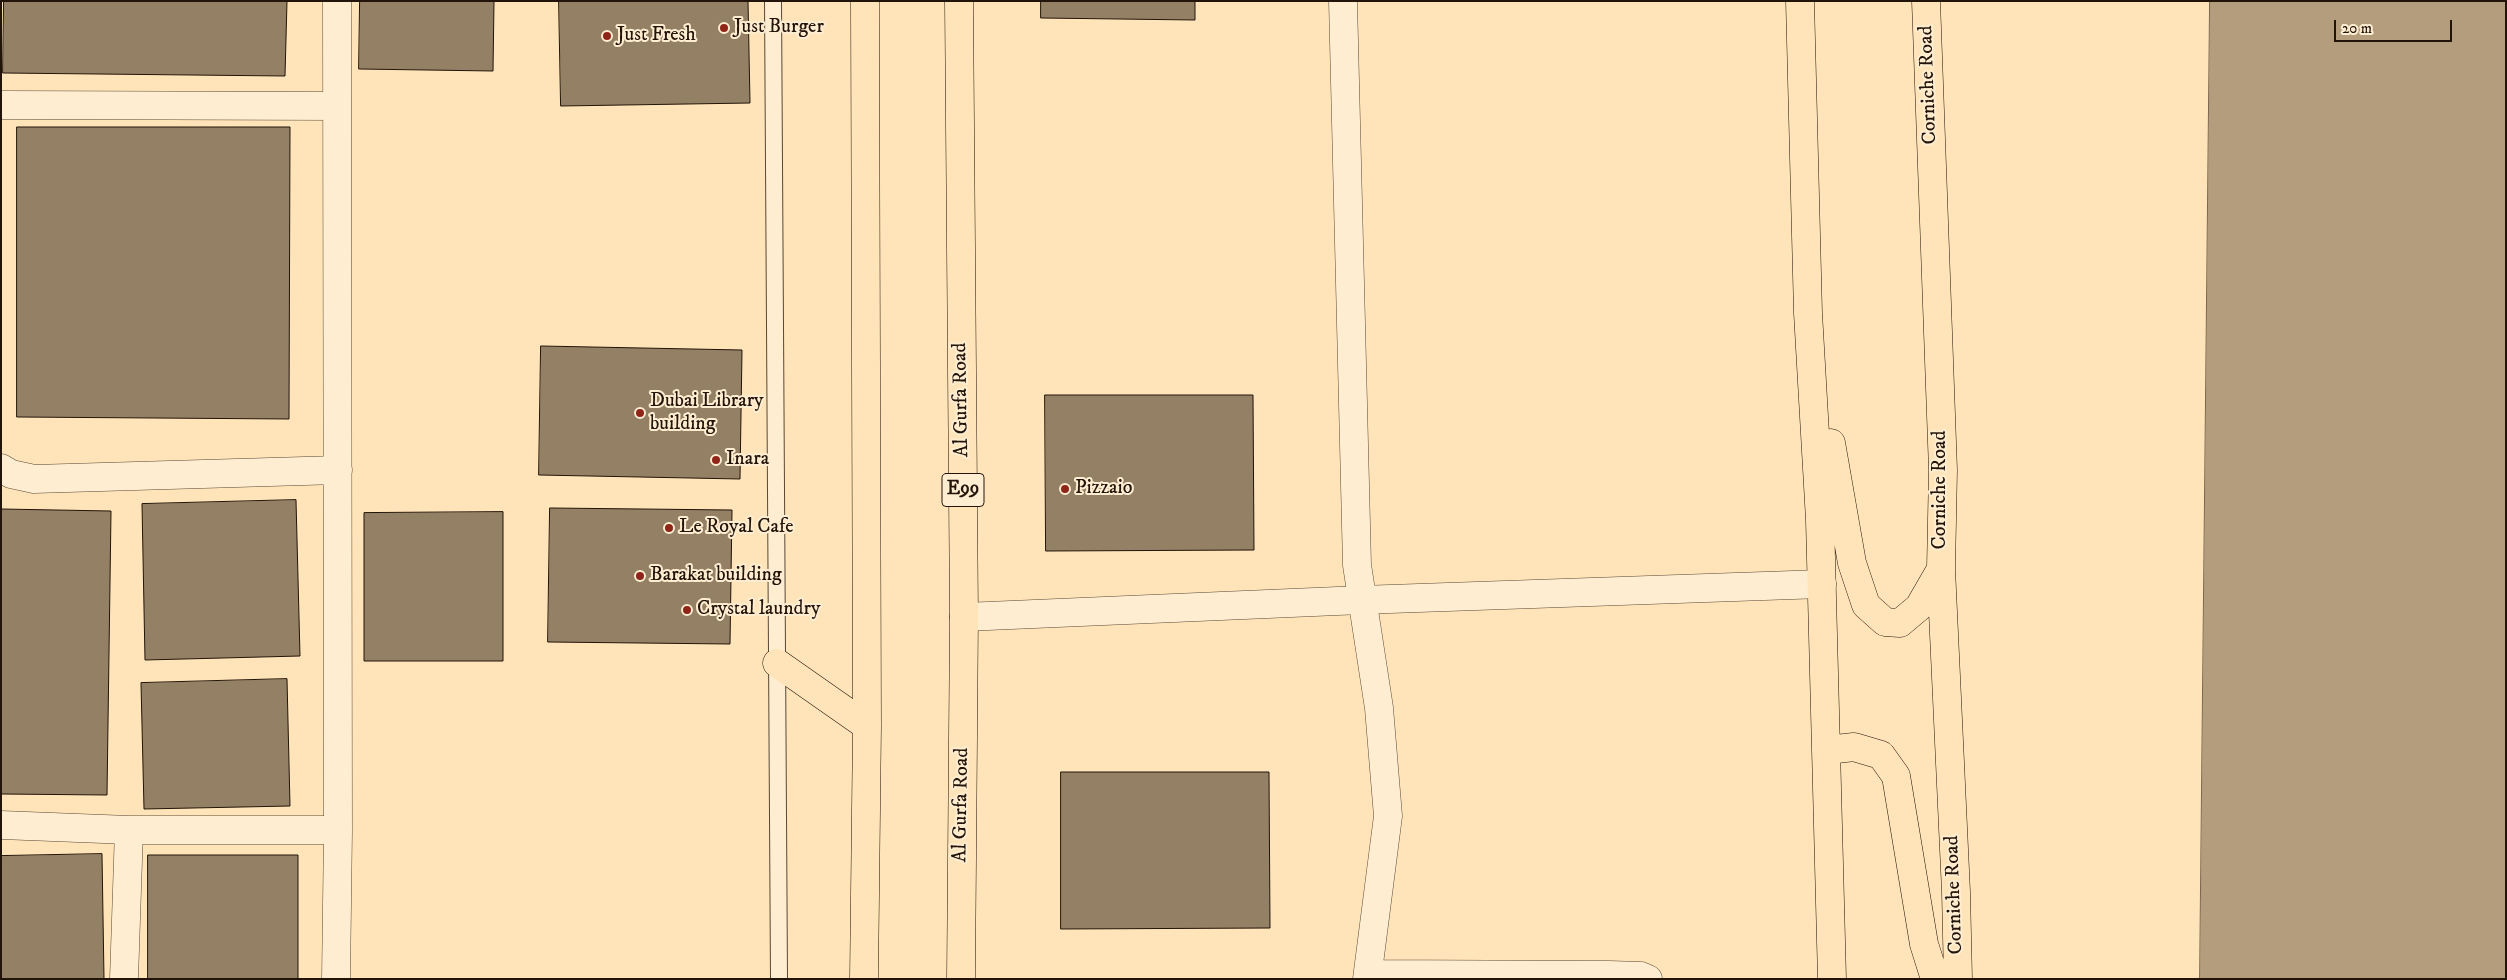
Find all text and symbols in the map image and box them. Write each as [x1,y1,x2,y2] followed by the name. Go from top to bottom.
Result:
[2337,10,2454,42] scale bar
[734,16,824,40] place label: Just Burger
[2342,19,2372,38] text: 20 m
[718,22,730,34] marker: Just Burger
[617,24,696,48] place label: Just Fresh
[1915,25,1943,145] street label: Corniche Road
[601,30,613,42] marker: Just Fresh
[949,342,975,458] street label: Al Gurfa Road
[650,390,764,437] place label: Dubai Library building
[634,407,646,419] marker: Dubai Library building
[1929,430,1953,550] street label: Corniche Road
[726,448,769,472] place label: Inara
[710,454,722,466] marker: Inara
[942,474,984,506] road number: E99
[1075,477,1132,501] place label: Pizzaio
[1059,483,1071,495] marker: Pizzaio
[679,516,794,540] place label: Le Royal Cafe
[663,522,675,534] marker: Le Royal Cafe
[650,564,782,588] place label: Barakat building
[634,570,646,582] marker: Barakat building
[697,598,820,622] place label: Crystal laundry
[681,604,693,616] marker: Crystal laundry
[949,747,975,863] street label: Al Gurfa Road
[1941,835,1969,955] street label: Corniche Road

